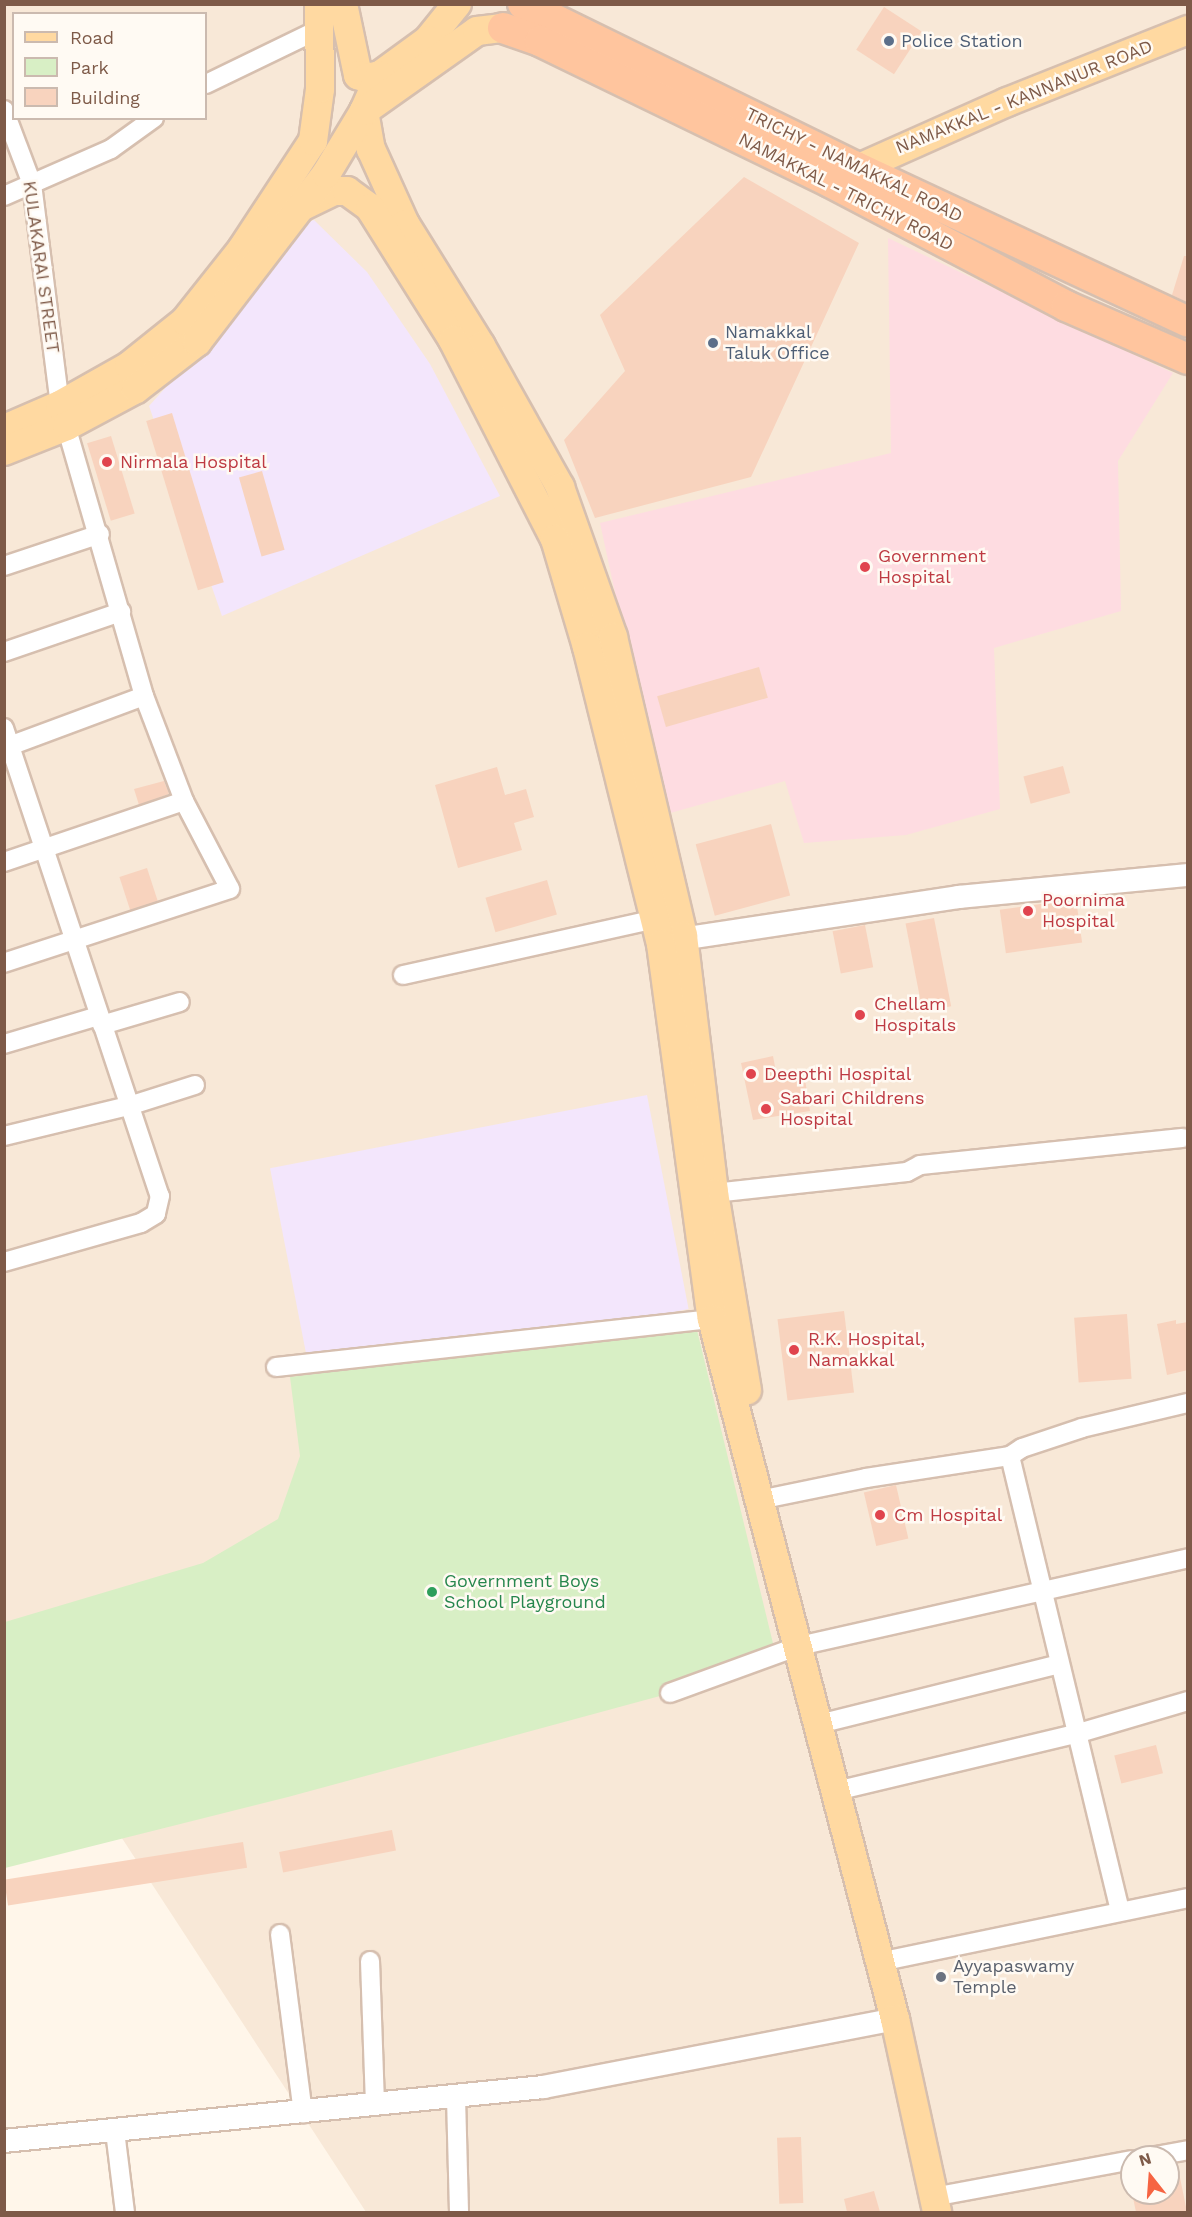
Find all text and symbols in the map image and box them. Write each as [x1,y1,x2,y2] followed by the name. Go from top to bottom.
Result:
[12,12,207,120] legend
[70,27,114,48] text: Road
[901,30,1023,52] place label: Police Station
[882,34,896,48] marker: Police Station
[892,35,1156,159] street label: NAMAKKAL - KANNANUR ROAD
[70,57,109,78] text: Park
[70,87,140,108] text: Building
[741,103,967,227] street label: TRICHY - NAMAKKAL ROAD
[734,128,958,256] street label: NAMAKKAL - TRICHY ROAD
[18,179,64,355] street label: KULAKARAI STREET
[725,322,830,364] place label: Namakkal Taluk Office
[706,336,720,350] marker: Namakkal Taluk Office
[120,451,267,473] place label: Nirmala Hospital
[98,453,116,471] marker: Nirmala Hospital
[878,546,986,588] place label: Government Hospital
[856,558,874,576] marker: Government Hospital
[1042,890,1125,932] place label: Poornima Hospital
[1019,902,1037,920] marker: Poornima Hospital
[874,994,956,1036] place label: Chellam Hospitals
[851,1006,869,1024] marker: Chellam Hospitals
[764,1063,911,1085] place label: Deepthi Hospital
[742,1065,760,1083] marker: Deepthi Hospital
[780,1088,924,1130] place label: Sabari Childrens Hospital
[757,1100,775,1118] marker: Sabari Childrens Hospital
[808,1329,925,1372] place label: R.K. Hospital, Namakkal
[785,1341,803,1359] marker: R.K. Hospital, Namakkal
[894,1504,1002,1526] place label: Cm Hospital
[871,1506,889,1524] marker: Cm Hospital
[444,1571,606,1614] place label: Government Boys School Playground
[425,1585,439,1599] marker: Government Boys School Playground
[953,1956,1074,1998] place label: Ayyapaswamy Temple
[934,1970,948,1984] marker: Ayyapaswamy Temple
[1120,2145,1180,2205] north arrow
[1137,2148,1154,2170] text: N

